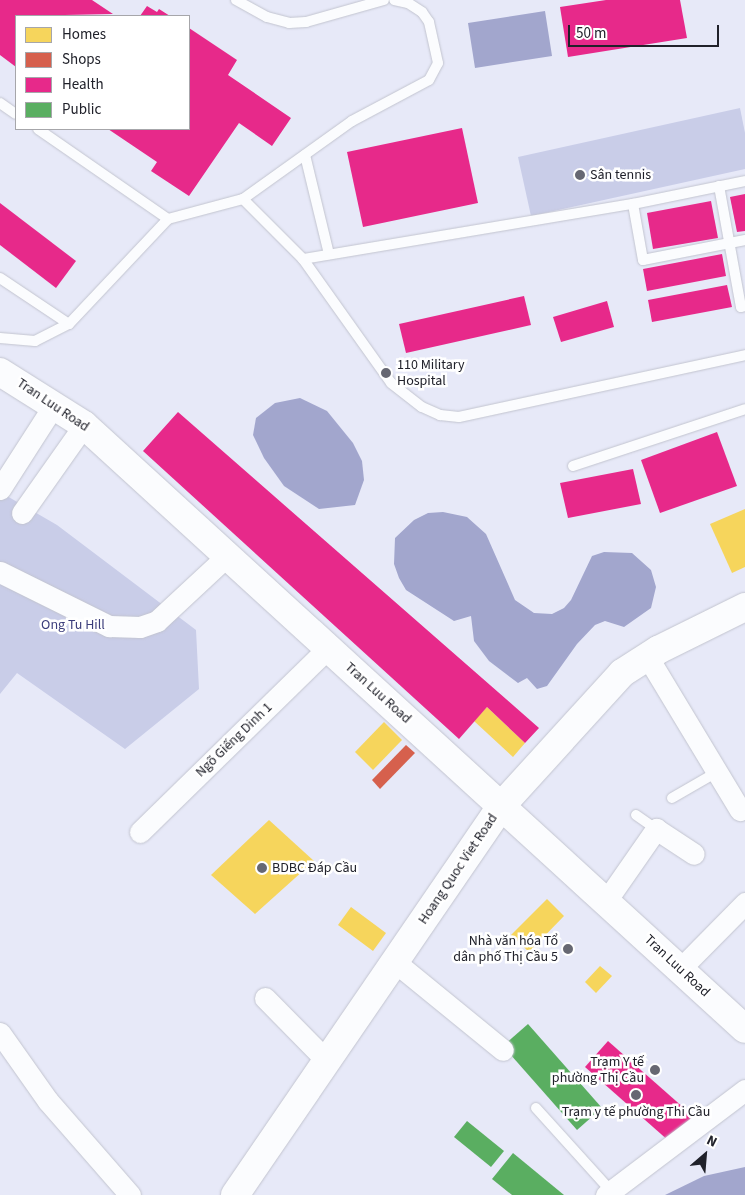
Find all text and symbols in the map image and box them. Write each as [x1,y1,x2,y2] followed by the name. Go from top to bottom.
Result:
[15,15,190,130] legend
[570,15,721,47] scale bar
[576,23,606,44] text: 50 m
[62,24,106,45] text: Homes
[62,49,101,70] text: Shops
[62,74,104,95] text: Health
[62,99,101,120] text: Public
[590,167,651,183] place label: Sân tennis
[574,169,586,181] marker: Sân tennis
[397,357,465,390] place label: 110 Military Hospital
[379,366,393,380] marker: 110 Military Hospital
[14,375,92,435] street label: Tran Luu Road
[41,617,105,633] park label: Ong Tu Hill
[341,659,415,727] street label: Tran Luu Road
[192,699,276,781] street label: Ngõ Giếng Dinh 1
[415,810,501,928] street label: Hoang Quoc Viet Road
[272,860,357,876] place label: BDBC Đáp Cầu
[256,862,268,874] marker: BDBC Đáp Cầu
[641,931,713,1001] street label: Tran Luu Road
[453,933,558,966] place label: Nhà văn hóa Tổ dân phố Thị Cầu 5
[562,943,574,955] marker: Nhà văn hóa Tổ dân phố Thị Cầu 5
[552,1054,644,1086] place label: Trạm Y tế phường Thị Cầu
[648,1063,662,1077] marker: Trạm Y tế phường Thị Cầu
[629,1088,643,1102] marker: Trạm y tế phường Thi Cầu
[562,1104,710,1120] place label: Trạm y tế phường Thi Cầu
[680,1130,730,1180] north arrow
[703,1131,720,1153] text: N

